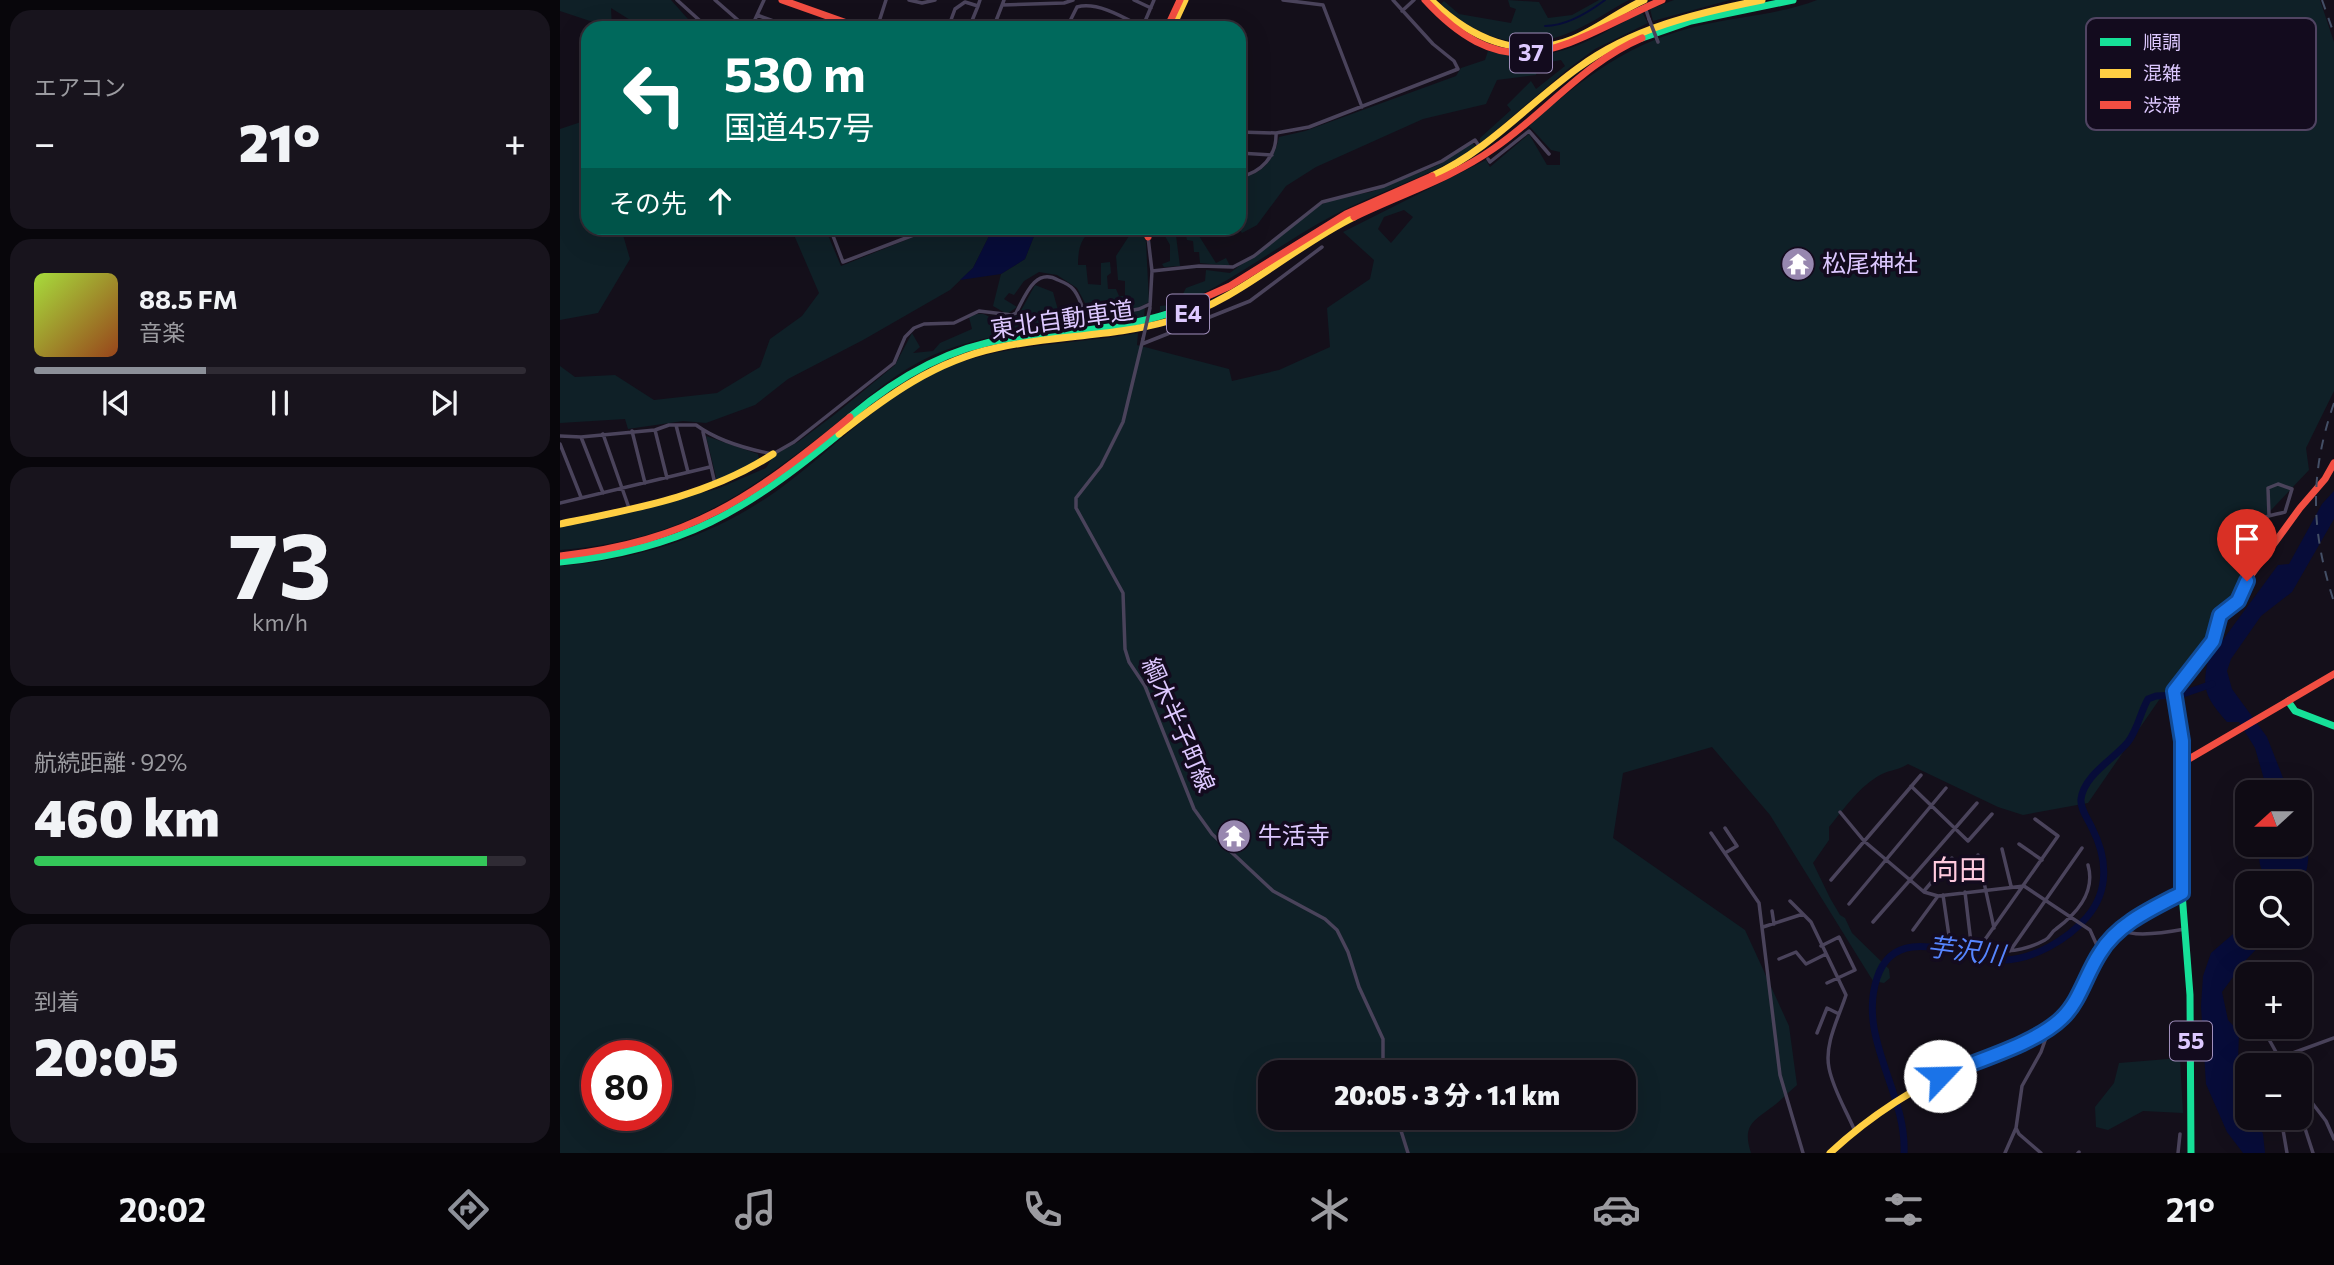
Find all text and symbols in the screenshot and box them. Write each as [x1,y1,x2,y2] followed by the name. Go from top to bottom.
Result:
[2086,18,2316,130] legend
[2143,30,2181,53] text: 順調
[1510,34,1552,72] road number: 37
[724,42,866,102] text: 530 m
[609,49,700,140] icon: left
[2143,61,2181,84] text: 混雑
[34,73,126,101] text: エアコン
[2143,93,2181,116] text: 渋滞
[724,106,874,146] text: 国道457号
[239,109,320,173] text: 21°
[34,118,56,165] text: −
[504,118,526,165] text: +
[701,182,739,220] icon: ahead
[609,187,687,218] text: その先
[1779,245,1817,283] temple icon: 松尾神社
[1822,248,1918,277] place label: 松尾神社
[139,283,238,314] text: 88.5 FM
[988,294,1135,343] street label: 東北自動車道
[1167,294,1209,334] road number: E4
[139,318,185,346] text: 音楽
[97,384,135,422] icon: previous
[261,384,299,422] icon: pause
[425,384,463,422] icon: next
[228,506,332,618] text: 73
[2217,509,2277,581] pin
[2228,520,2266,558] icon: arrive
[252,608,308,636] text: km/h
[1137,653,1222,796] street label: 綱木半子町線
[34,748,187,776] text: 航続距離 · 92%
[2235,780,2312,858] north arrow
[2235,780,2312,1130] map controls
[34,784,220,848] text: 460 km
[1215,817,1253,855] temple icon: 牛活寺
[1258,820,1330,849] place label: 牛活寺
[1931,852,1987,886] district label: 向田
[2235,871,2312,948] button: search
[1926,929,2010,970] water label: 芋沢川
[2235,962,2312,1039] button: +
[34,987,80,1015] text: 到着
[2170,1022,2212,1060] road number: 55
[34,1023,179,1087] text: 20:05
[1903,1039,1977,1113] position arrow
[581,1040,672,1131] speed limit sign: 80
[2235,1053,2312,1130] button: −
[1334,1079,1560,1110] text: 20:05 · 3 分 · 1.1 km
[444,1185,493,1234] icon: directions
[731,1185,780,1234] icon: music
[1018,1185,1067,1234] icon: phone
[1305,1185,1354,1234] icon: climate
[1592,1185,1641,1234] icon: car
[1879,1185,1928,1234] icon: filters
[119,1189,206,1229] text: 20:02
[2166,1189,2215,1229] text: 21°

